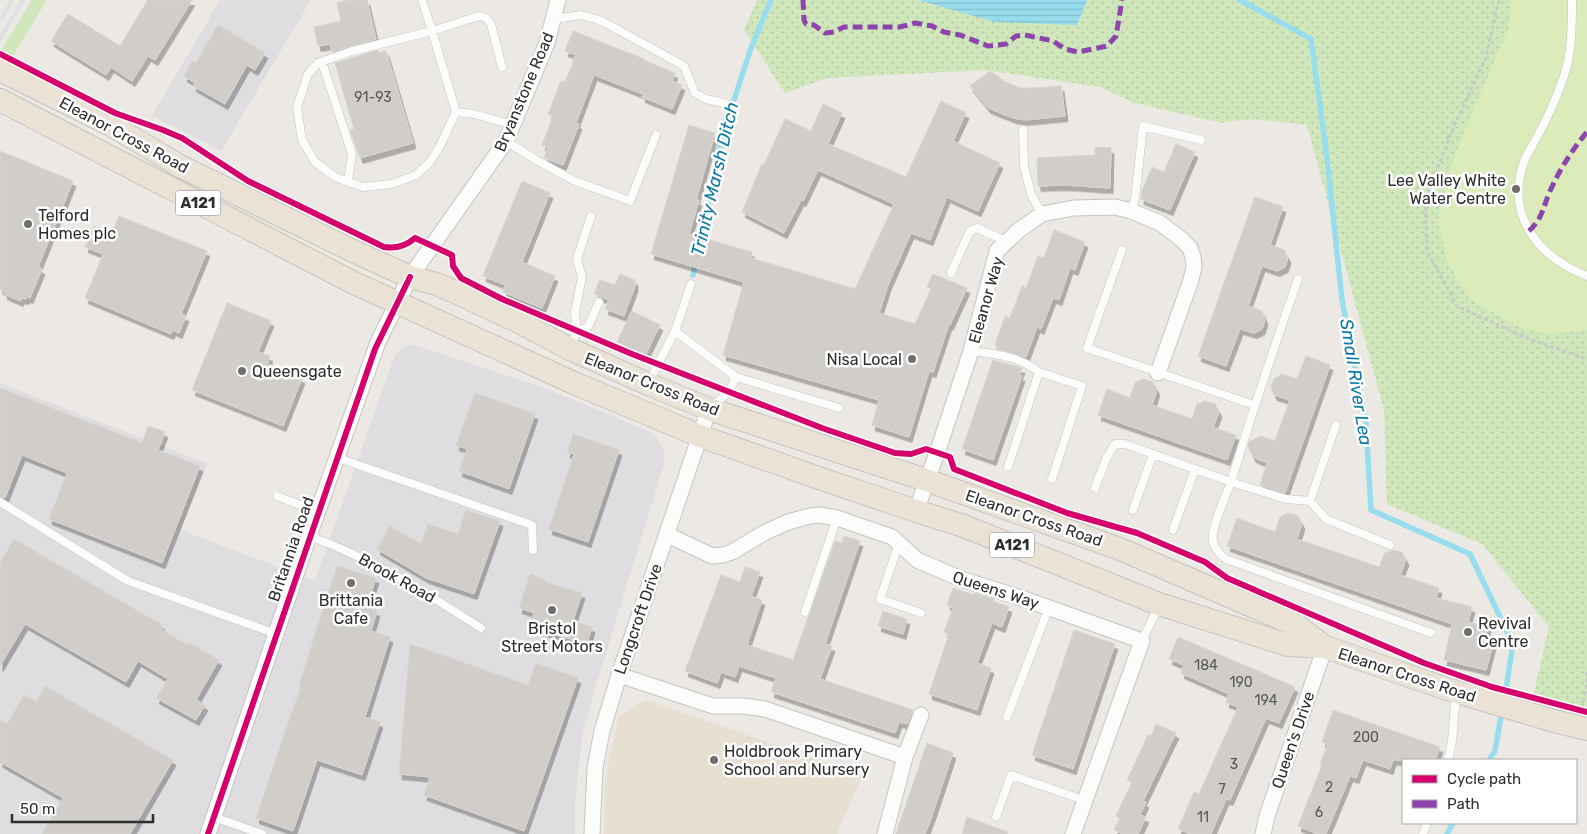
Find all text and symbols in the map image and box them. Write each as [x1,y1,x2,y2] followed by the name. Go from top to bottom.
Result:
[490,29,558,155] street label: Bryanstone Road
[354,89,392,106] house number: 91-93
[56,93,192,177] street label: Eleanor Cross Road
[687,100,743,258] water label: Trinity Marsh Ditch
[1387,171,1506,208] place label: Lee Valley White Water Centre
[1510,183,1522,195] marker: Lee Valley White Water Centre
[176,190,220,216] road number: A121
[38,206,116,243] place label: Telford Homes plc
[22,218,34,230] marker: Telford Homes plc
[965,254,1008,346] street label: Eleanor Way
[1335,317,1377,447] water label: Small River Lea
[582,348,722,420] street label: Eleanor Cross Road
[827,350,902,369] place label: Nisa Local
[906,353,918,365] marker: Nisa Local
[252,362,342,381] place label: Queensgate
[236,365,248,377] marker: Queensgate
[963,486,1105,550] street label: Eleanor Cross Road
[264,494,318,604] street label: Britannia Road
[990,532,1034,558] road number: A121
[355,549,439,607] street label: Brook Road
[610,561,666,677] street label: Longcroft Drive
[950,567,1042,613] street label: Queens Way
[345,577,357,589] marker: Brittania Cafe
[319,591,383,628] place label: Brittania Cafe
[546,604,558,616] marker: Bristol Street Motors
[1478,614,1531,651] place label: Revival Centre
[501,619,603,656] place label: Bristol Street Motors
[1462,626,1474,638] marker: Revival Centre
[1336,644,1478,706] street label: Eleanor Cross Road
[1194,657,1218,674] house number: 184
[1229,674,1253,691] house number: 190
[1268,689,1318,791] street label: Queen's Drive
[1255,692,1278,709] house number: 194
[1353,729,1379,746] house number: 200
[724,742,870,779] place label: Holdbrook Primary School and Nursery
[708,754,720,766] marker: Holdbrook Primary School and Nursery
[1230,756,1238,773] house number: 3
[1402,759,1577,824] legend
[1447,770,1521,788] text: Cycle path
[1325,779,1333,796] house number: 2
[1218,781,1226,798] house number: 7
[12,792,154,824] scale bar
[1447,795,1480,813] text: Path
[20,800,55,818] text: 50 m
[1315,804,1323,821] house number: 6
[1197,809,1209,826] house number: 11

